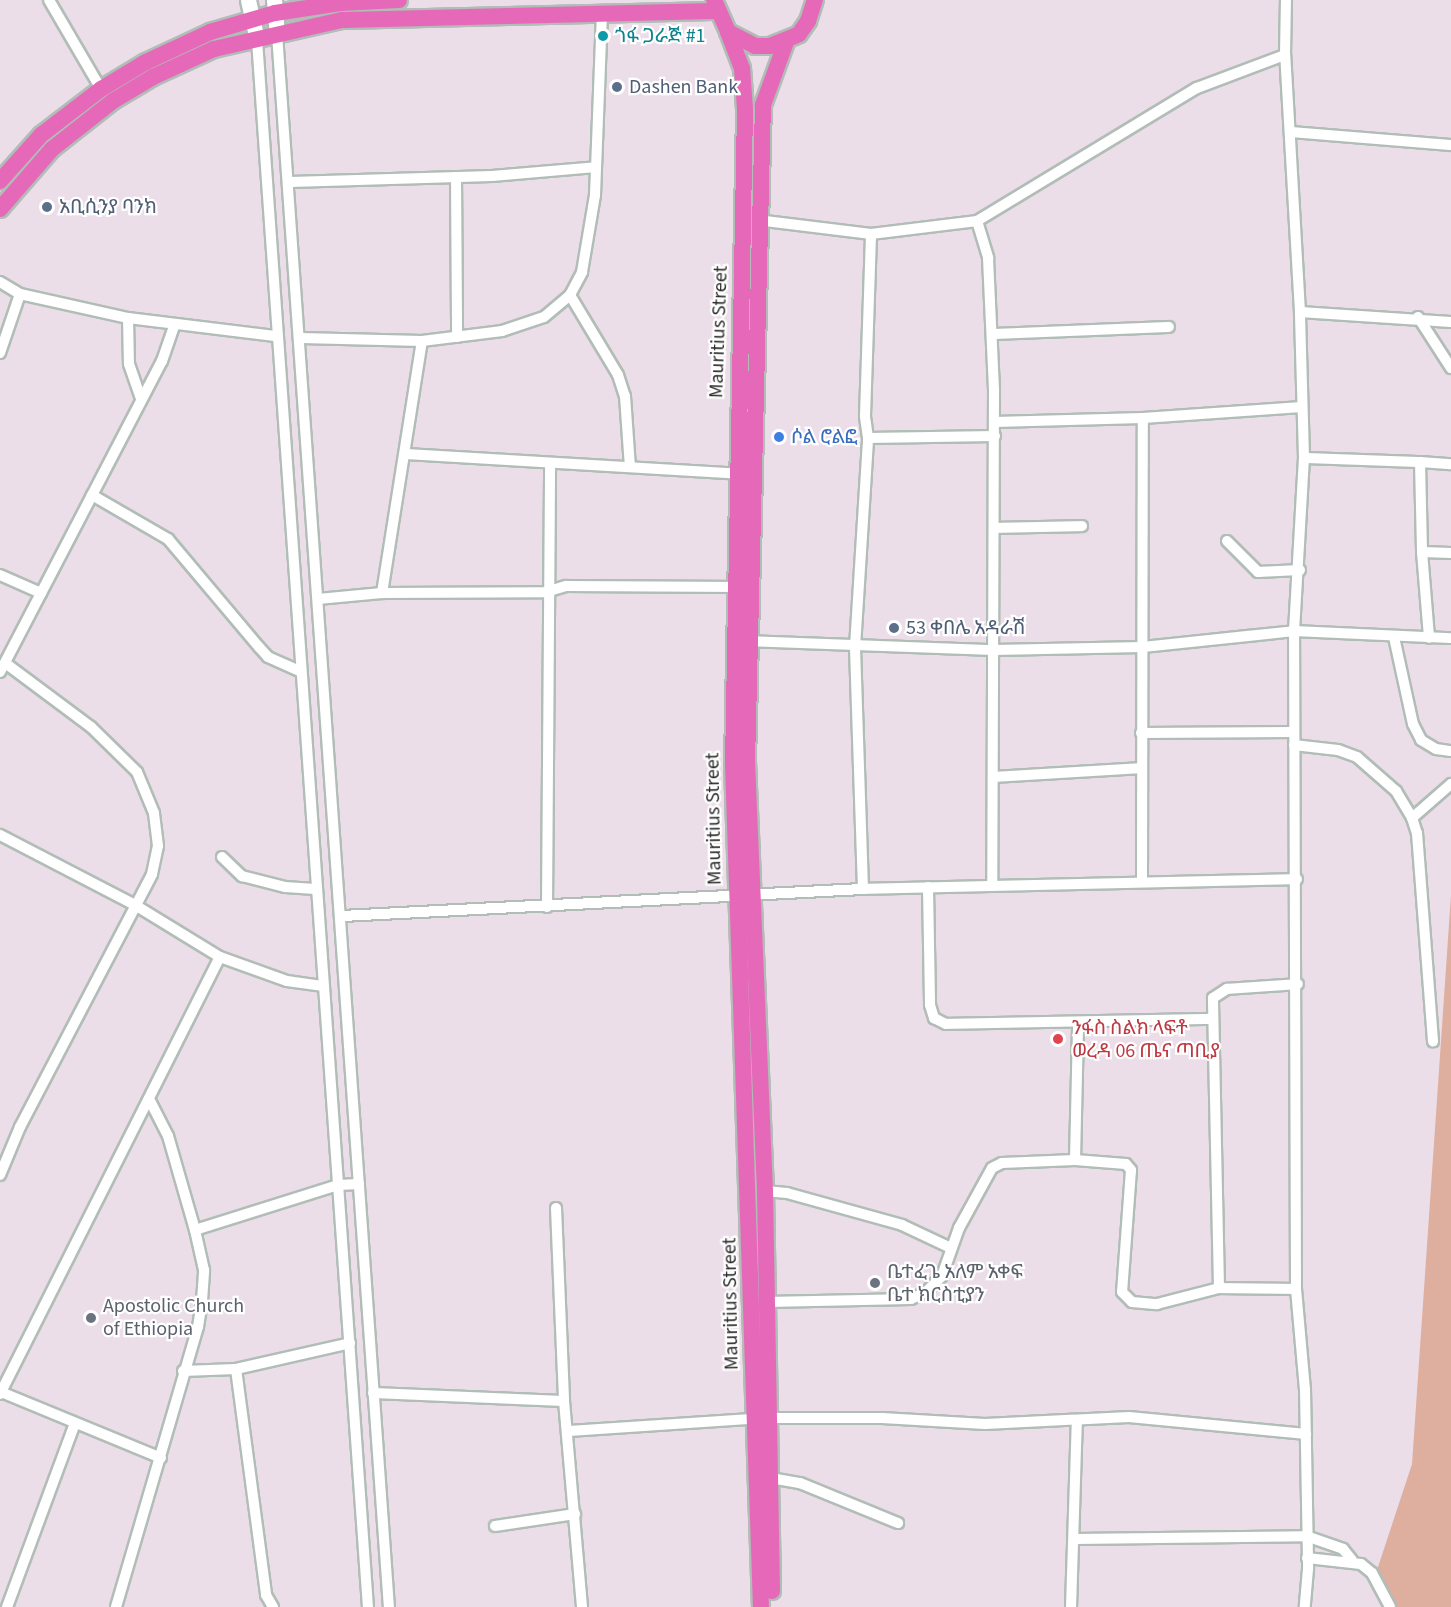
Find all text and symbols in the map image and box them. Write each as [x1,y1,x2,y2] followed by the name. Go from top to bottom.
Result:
[615,24,706,48] place label: ጎፋ ጋራጅ #1
[596,29,610,43] marker: ጎፋ ጋራጅ #1
[629,75,738,99] place label: Dashen Bank
[610,80,624,94] marker: Dashen Bank
[59,195,157,219] place label: አቢሲንያ ባንክ
[40,200,54,214] marker: አቢሲንያ ባንክ
[705,265,733,399] street label: Mauritius Street
[791,425,858,449] place label: ሶል ሮልፎ
[772,430,786,444] marker: ሶል ሮልፎ
[906,616,1026,640] place label: 53 ቀበሌ አዳራሽ
[887,621,901,635] marker: 53 ቀበሌ አዳራሽ
[701,753,727,885] street label: Mauritius Street
[1072,1016,1220,1063] place label: ንፋስ ስልክ ላፍቶ ወረዳ 06 ጤና ጣቢያ
[1049,1030,1067,1048] marker: ንፋስ ስልክ ላፍቶ ወረዳ 06 ጤና ጣቢያ
[718,1238,744,1370] street label: Mauritius Street
[887,1260,1023,1307] place label: ቤተፈጌ አለም አቀፍ ቤተ ክርስቲያን
[868,1276,882,1290] marker: ቤተፈጌ አለም አቀፍ ቤተ ክርስቲያን
[103,1294,244,1341] place label: Apostolic Church of Ethiopia
[84,1311,98,1325] marker: Apostolic Church of Ethiopia

